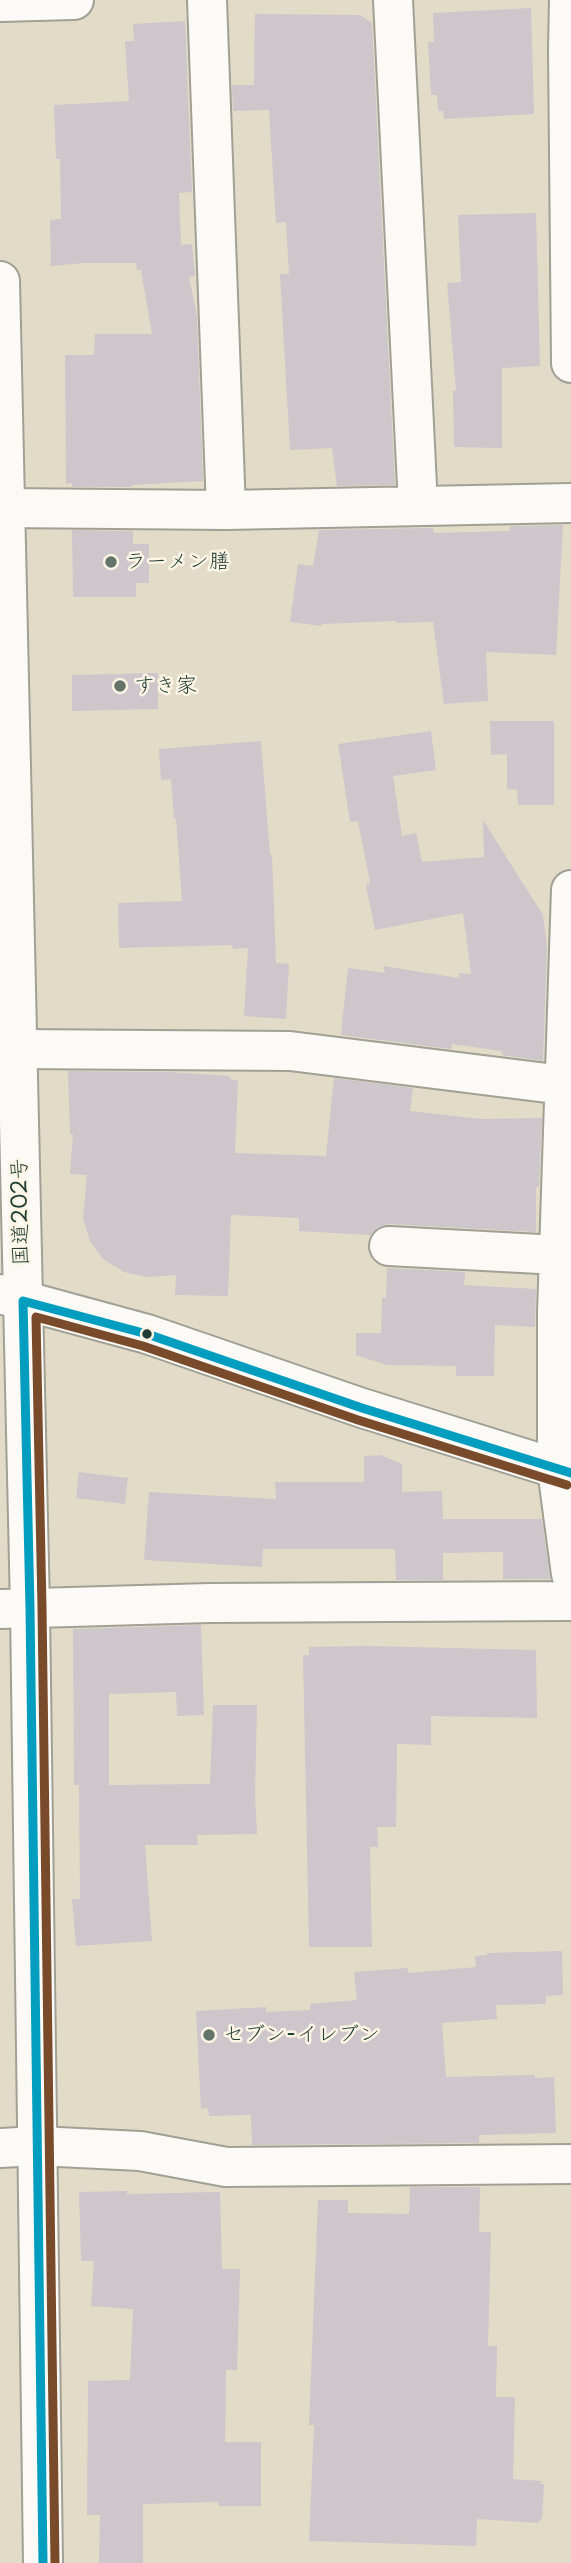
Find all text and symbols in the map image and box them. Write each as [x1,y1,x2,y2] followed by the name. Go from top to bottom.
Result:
[125,549,230,575] place label: ラーメン膳
[103,554,119,570] marker: ラーメン膳
[134,673,197,699] place label: すき家
[112,678,128,694] marker: すき家
[7,1158,35,1266] street label: 国道202号
[140,1327,154,1341] unlabelled marker
[223,2022,380,2048] place label: セブン-イレブン
[201,2027,217,2043] marker: セブン-イレブン

